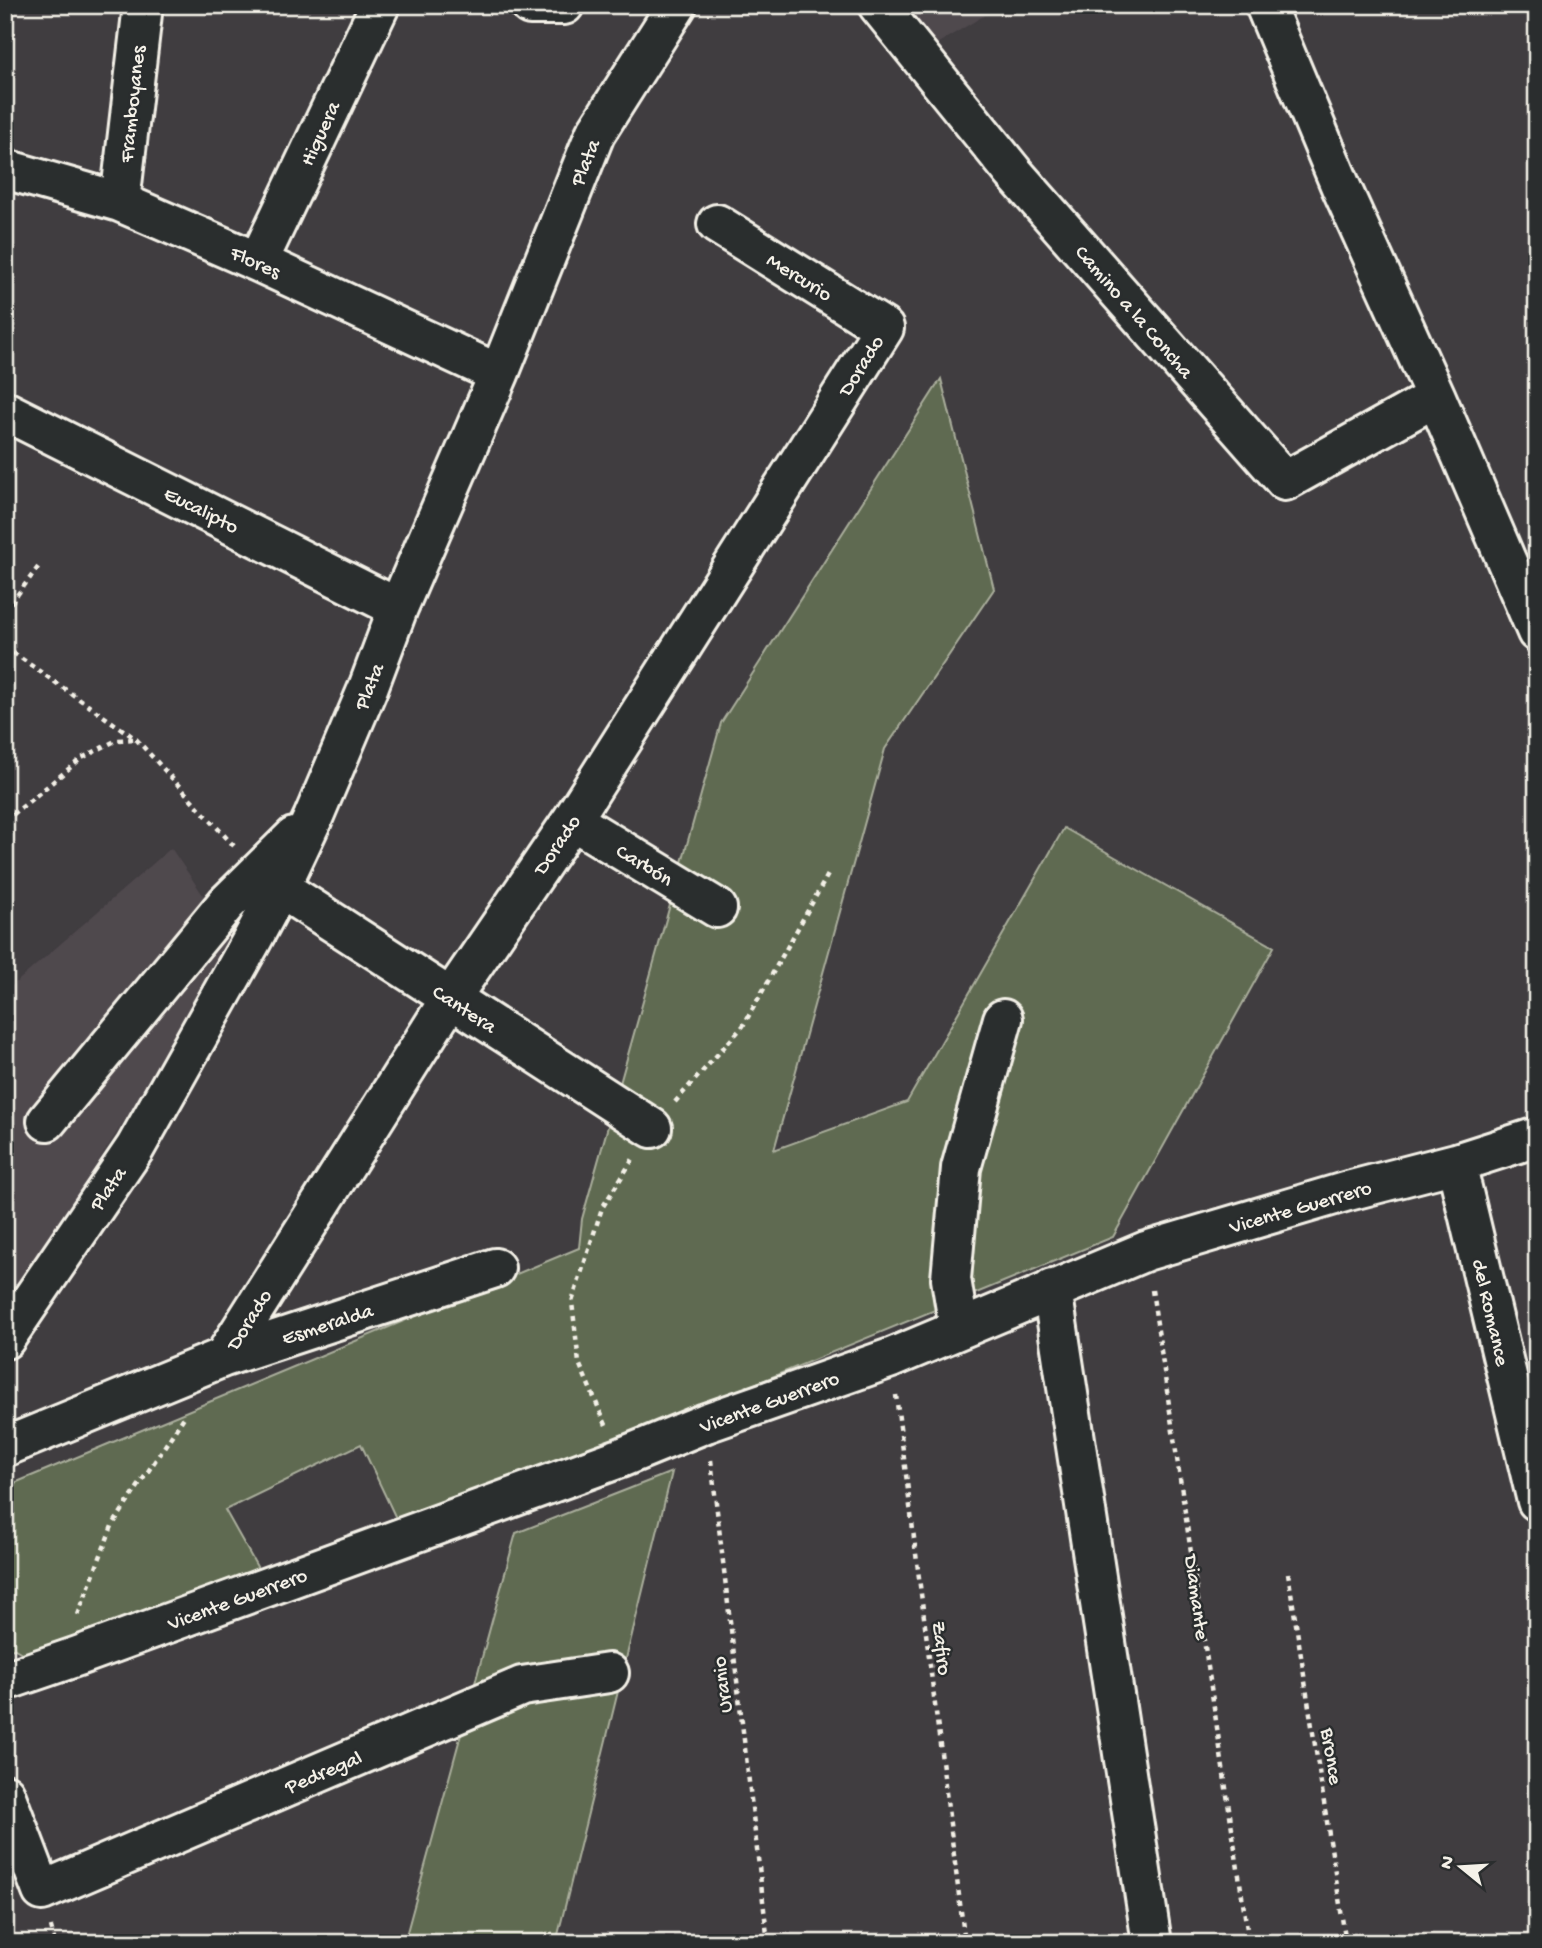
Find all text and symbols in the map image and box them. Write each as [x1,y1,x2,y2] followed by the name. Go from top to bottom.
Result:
[116,43,153,165] street label: Framboyanes
[296,97,348,171] street label: Higuera
[566,135,608,191] street label: Plata
[1068,241,1198,386] street label: Camino a la Concha
[225,242,285,287] street label: Flores
[761,249,836,309] street label: Mercurio
[834,332,891,404] street label: Dorado
[159,483,242,542] street label: Eucalipto
[350,659,392,715] street label: Plata
[529,811,588,882] street label: Dorado
[610,840,676,894] street label: Carbón
[426,981,501,1042] street label: Cantera
[85,1162,135,1218] street label: Plata
[1226,1177,1375,1242] street label: Vicente Guerrero
[1464,1257,1513,1370] street label: del Romance
[222,1286,279,1358] street label: Dorado
[279,1299,378,1353] street label: Esmeralda
[696,1367,843,1441] street label: Vicente Guerrero
[1176,1551,1213,1643] street label: Diamante
[164,1564,311,1638] street label: Vicente Guerrero
[924,1620,955,1677] street label: Zafiro
[709,1655,740,1714] street label: Uranio
[1313,1725,1347,1788] street label: Bronce
[281,1747,367,1802] street label: Pedregal
[1426,1832,1496,1902] north arrow
[1435,1853,1461,1872] text: N

